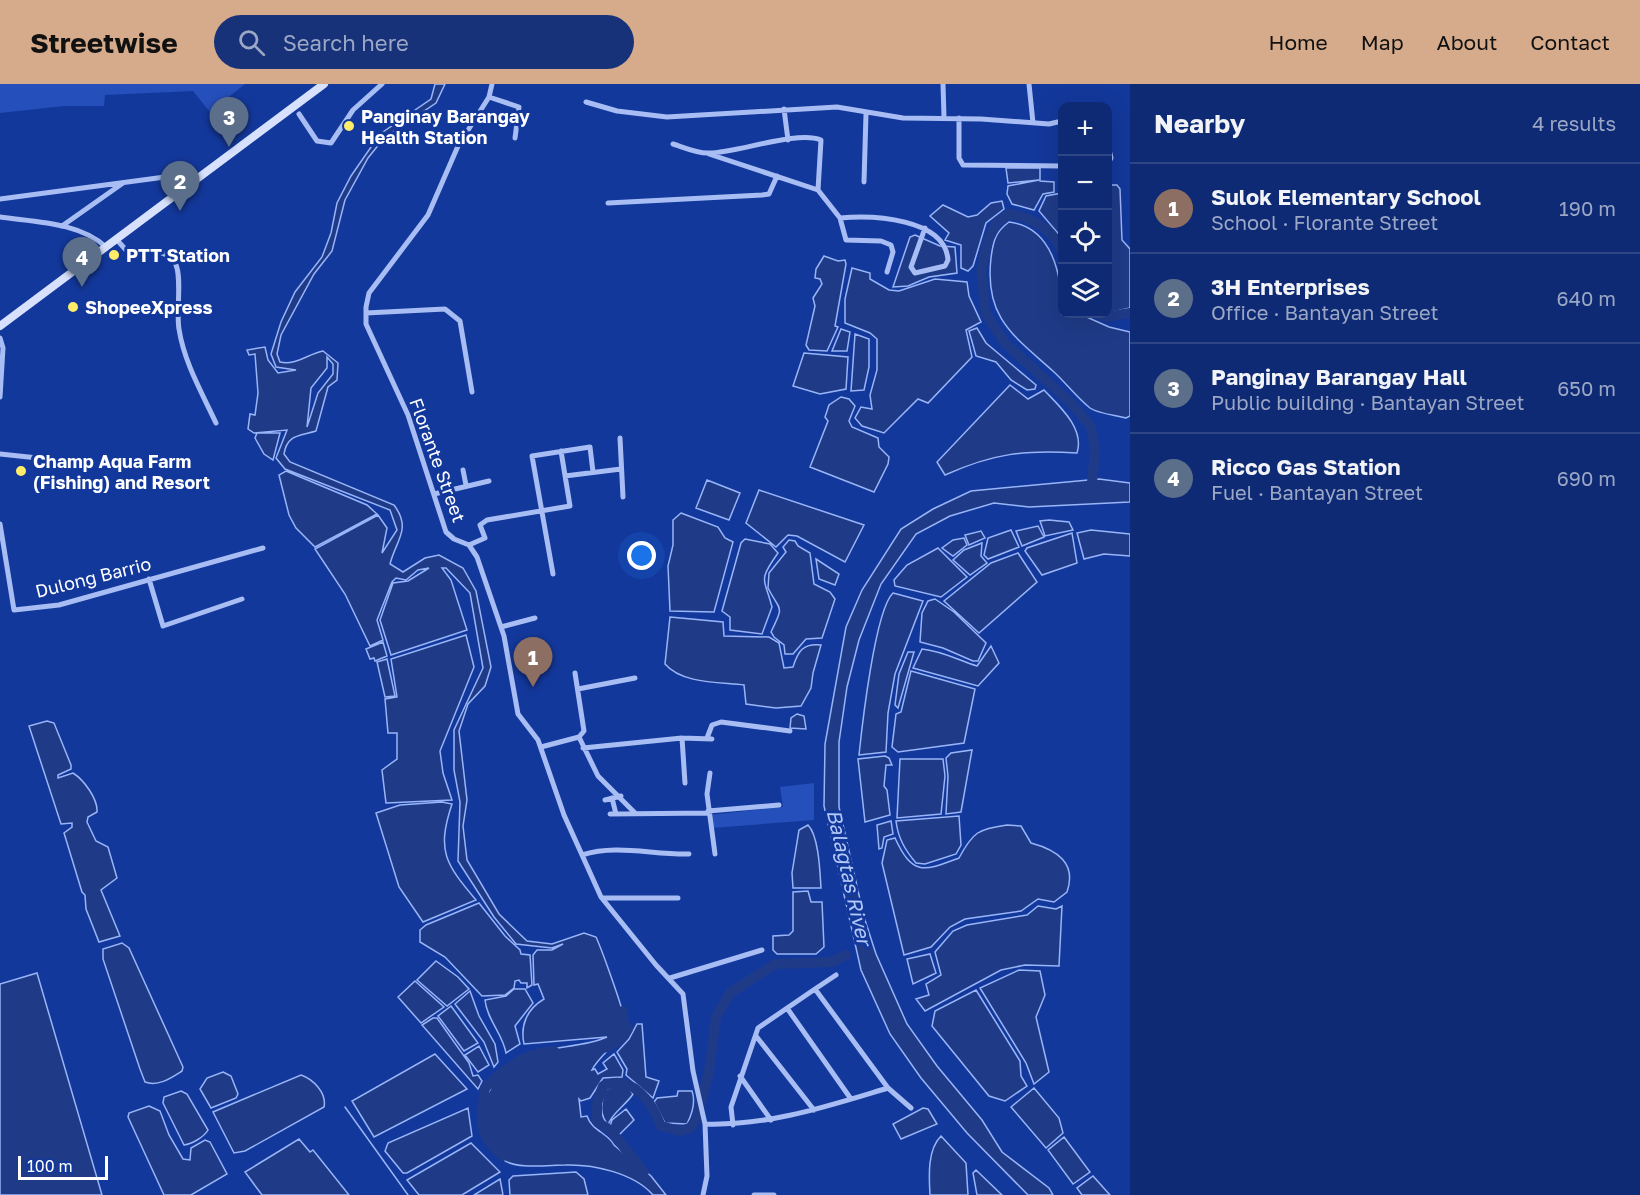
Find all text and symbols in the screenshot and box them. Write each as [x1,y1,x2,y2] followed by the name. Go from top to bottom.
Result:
[214,15,634,69] search box
[30,26,178,59] text: Streetwise
[235,26,268,59] icon: search
[283,29,409,56] text: Search here
[1268,29,1328,55] text: Home
[1361,29,1404,55] text: Map
[1437,29,1497,55] text: About
[1530,29,1610,55] text: Contact
[210,98,248,147] pin: 3
[1058,102,1112,318] map controls
[1058,102,1112,156] button: +
[361,105,530,148] place label: Panginay Barangay Health Station
[1154,108,1245,139] text: Nearby
[1532,111,1616,135] text: 4 results
[342,119,356,133] marker: Panginay Barangay Health Station
[1058,156,1112,210] button: −
[160,162,200,211] pin: 2
[1211,183,1481,210] text: Sulok Elementary School
[1168,196,1179,220] text: 1
[1559,196,1616,220] text: 190 m
[1058,210,1112,264] button: locate
[1211,210,1438,234] text: School · Florante Street
[62,238,101,287] pin: 4
[126,244,230,266] place label: PTT Station
[107,248,121,262] marker: PTT Station
[1058,264,1112,318] button: layers
[1211,273,1370,300] text: 3H Enterprises
[1167,286,1180,310] text: 2
[1557,286,1616,310] text: 640 m
[85,296,213,318] place label: ShopeeXpress
[66,300,80,314] marker: ShopeeXpress
[1211,300,1439,324] text: Office · Bantayan Street
[1211,363,1467,390] text: Panginay Barangay Hall
[1167,376,1180,400] text: 3
[1557,376,1616,400] text: 650 m
[1211,390,1524,414] text: Public building · Bantayan Street
[405,395,471,525] street label: Florante Street
[33,450,210,493] place label: Champ Aqua Farm (Fishing) and Resort
[1211,453,1401,480] text: Ricco Gas Station
[14,464,28,478] marker: Champ Aqua Farm (Fishing) and Resort
[1167,466,1180,490] text: 4
[1557,466,1616,490] text: 690 m
[1211,480,1423,504] text: Fuel · Bantayan Street
[627,541,656,570] your location
[33,552,153,602] street label: Dulong Barrio
[514,638,552,687] pin: 1
[822,807,878,951] water label: Balagtas River
[18,1153,108,1180] scale bar
[27,1156,73,1176] text: 100 m

